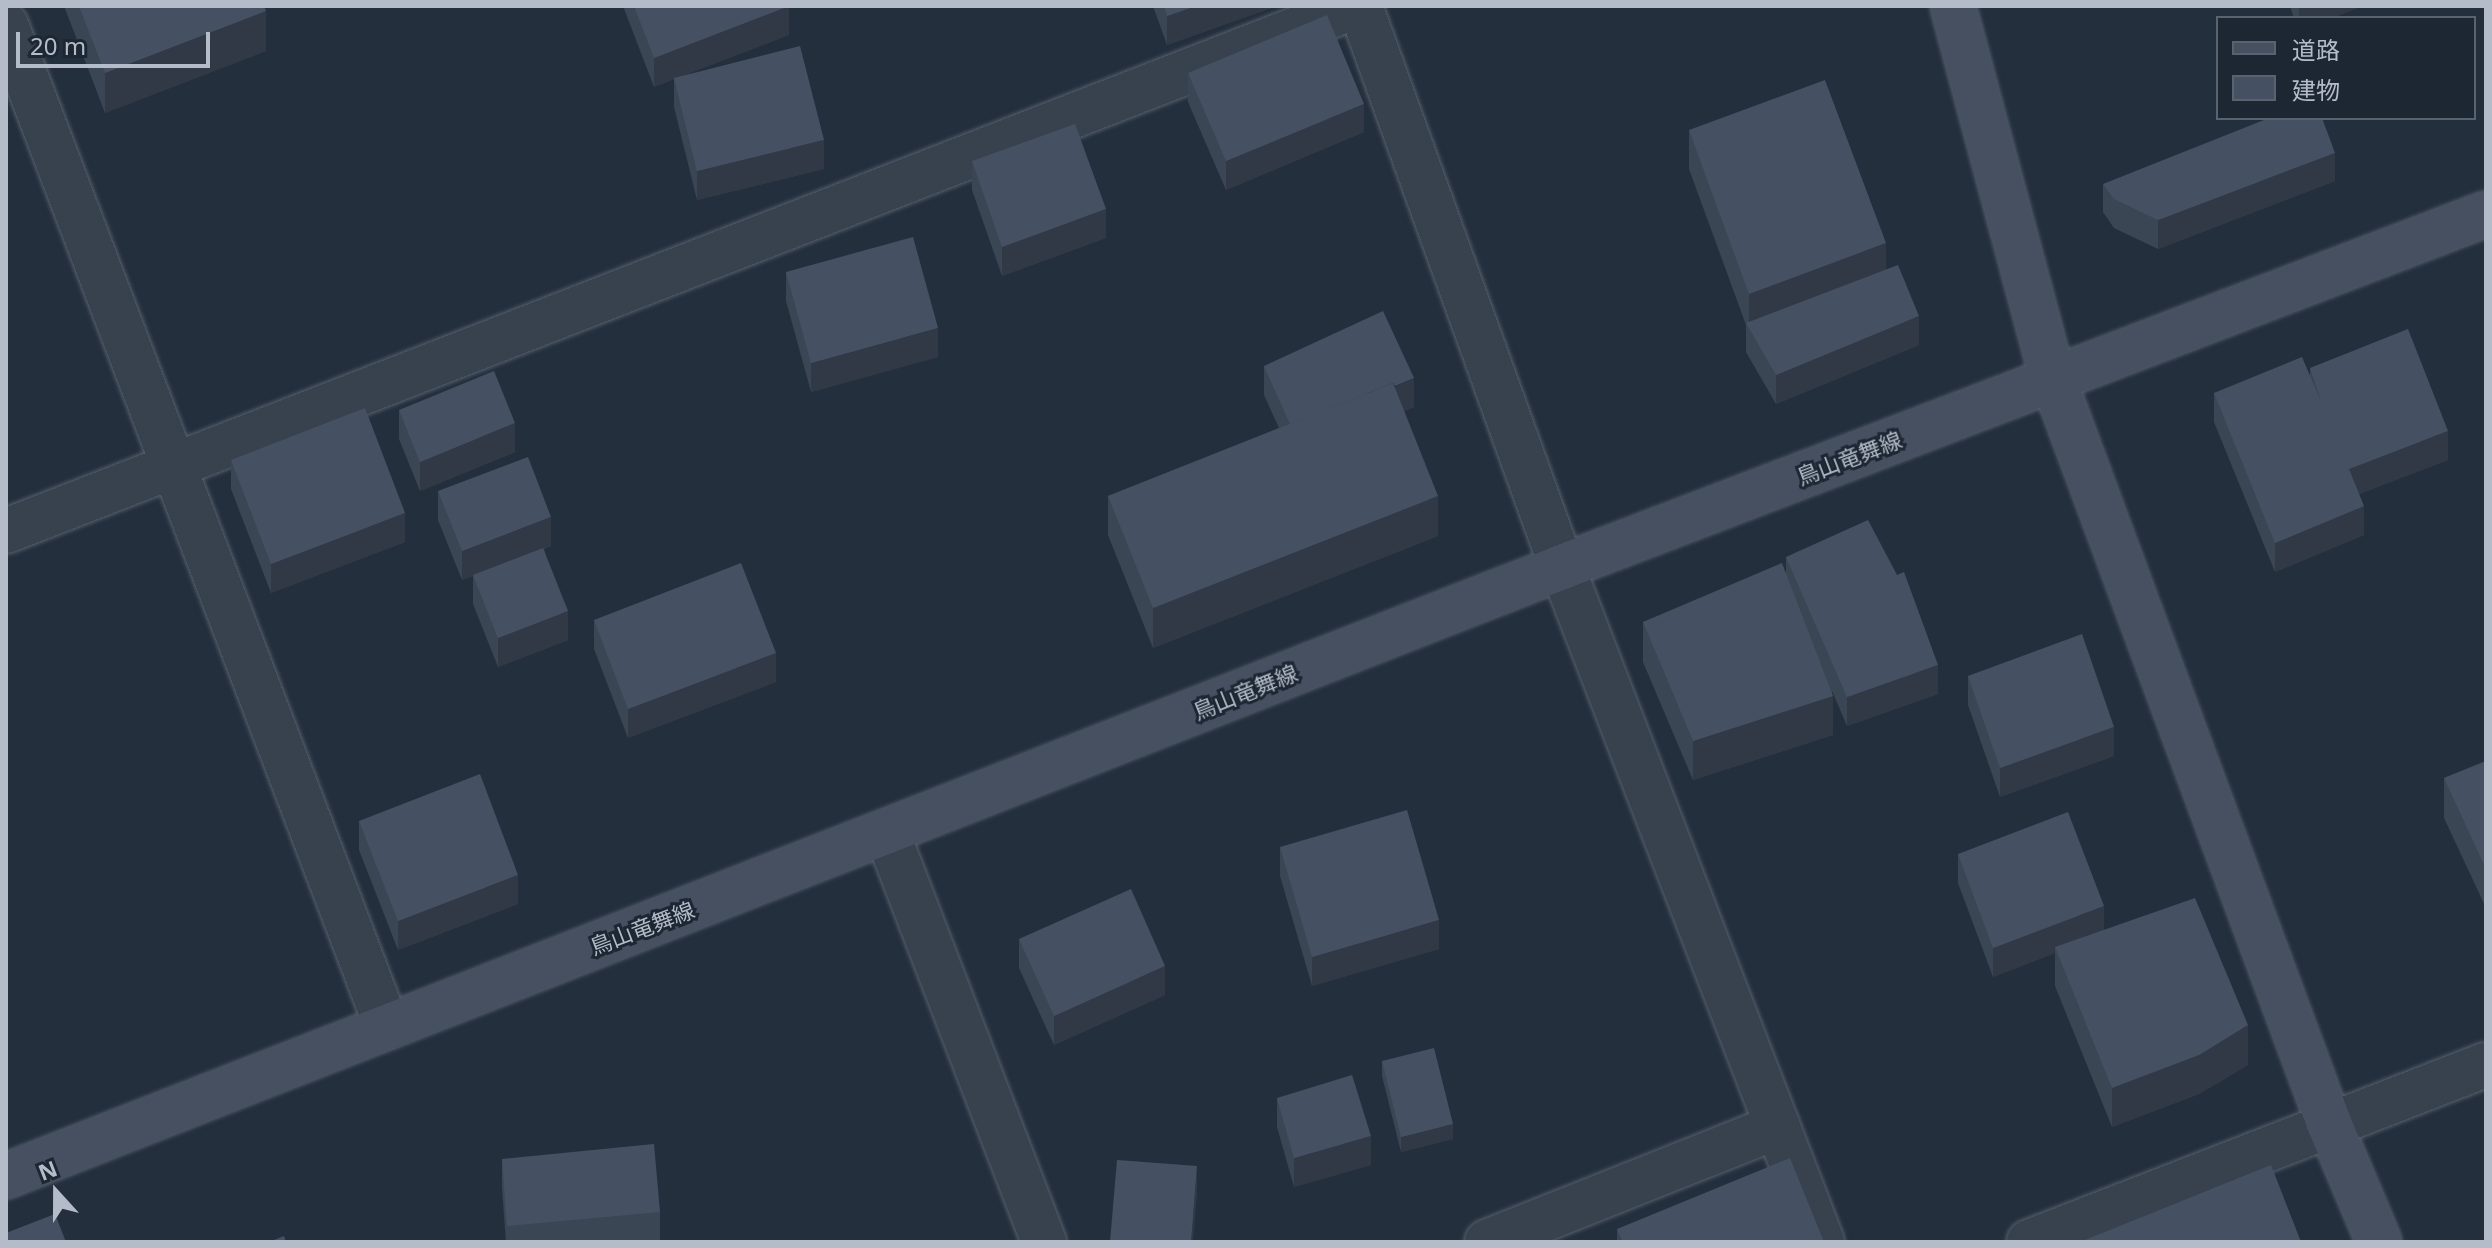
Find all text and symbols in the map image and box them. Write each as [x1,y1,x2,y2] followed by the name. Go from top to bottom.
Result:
[20,16,214,66] scale bar
[2216,16,2476,120] legend
[30,29,86,62] text: 20 m
[2292,33,2340,66] text: 道路
[2292,73,2340,106] text: 建物
[1793,426,1905,490] street label: 鳥山竜舞線
[1189,659,1301,725] street label: 鳥山竜舞線
[586,896,698,960] street label: 鳥山竜舞線
[16,1152,96,1232] north arrow
[34,1152,61,1187] text: N

